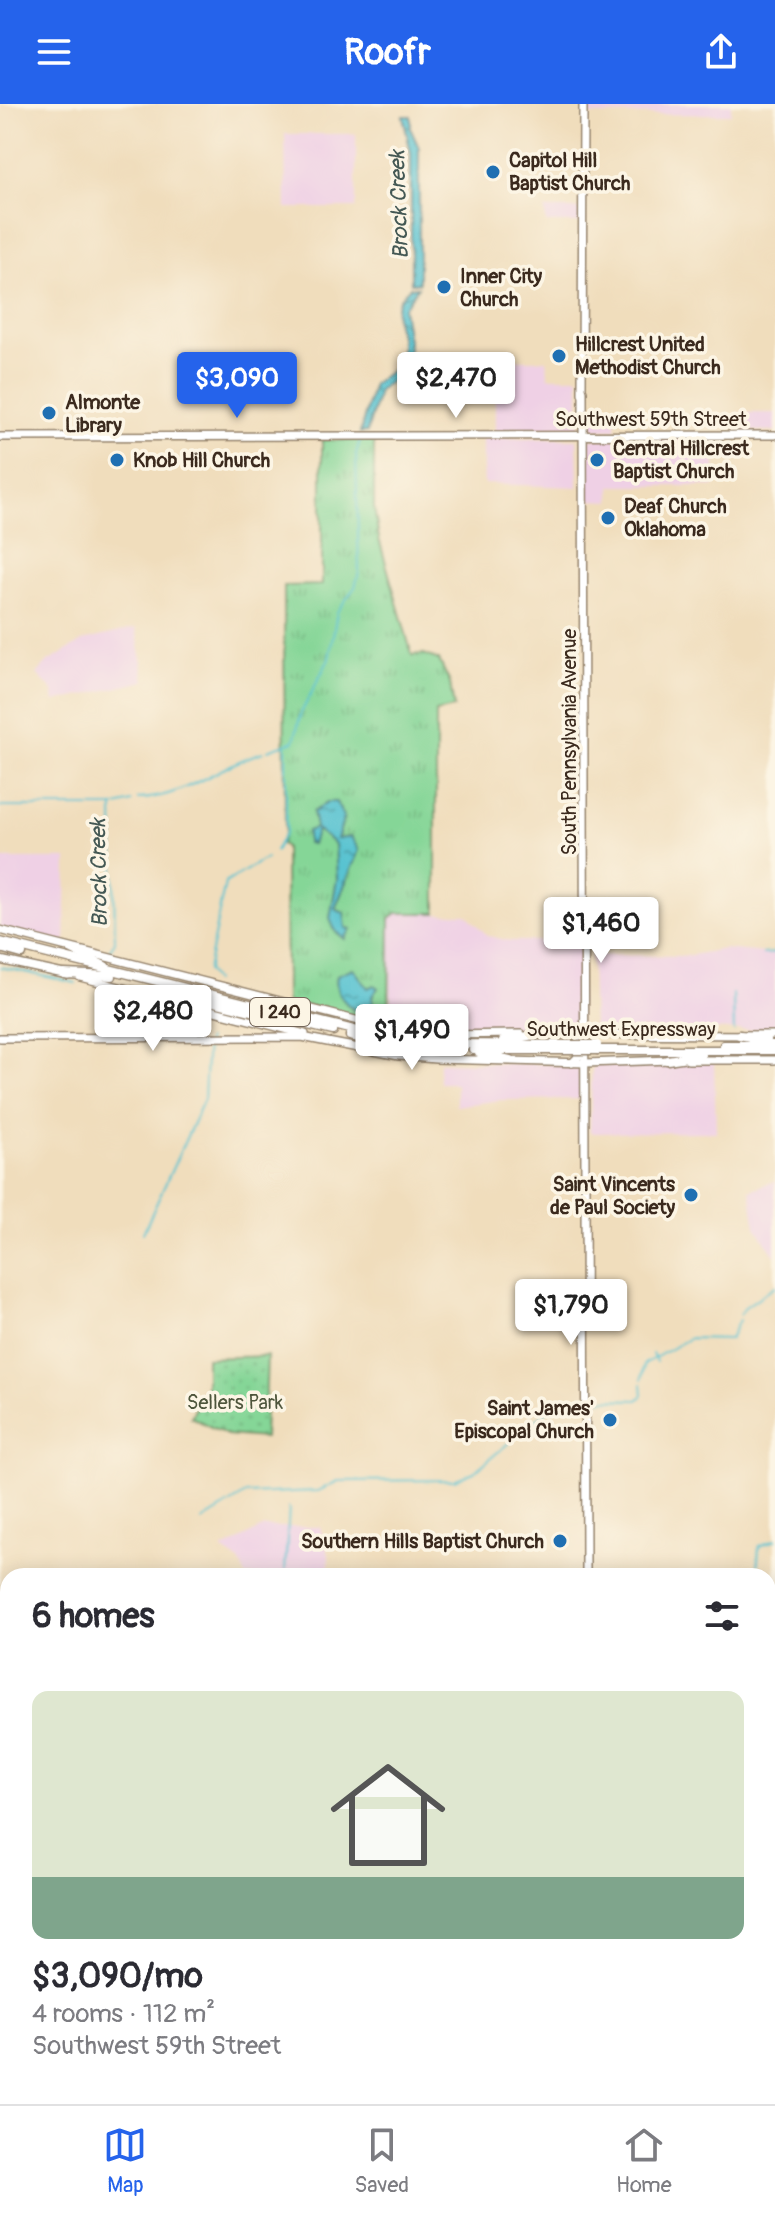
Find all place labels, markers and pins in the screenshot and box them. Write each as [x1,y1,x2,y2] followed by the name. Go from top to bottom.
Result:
[509,148,630,196] place label: Capitol Hill Baptist Church
[484,163,502,181] marker: Capitol Hill Baptist Church
[460,264,543,312] place label: Inner City Church
[435,278,453,296] marker: Inner City Church
[575,332,721,380] place label: Hillcrest United Methodist Church
[550,347,568,365] marker: Hillcrest United Methodist Church
[172,352,302,420] pin: $3,090
[391,352,521,420] pin: $2,470
[65,390,141,438] place label: Almonte Library
[40,404,58,422] marker: Almonte Library
[613,436,750,484] place label: Central Hillcrest Baptist Church
[133,448,270,473] place label: Knob Hill Church
[108,451,126,469] marker: Knob Hill Church
[588,451,606,469] marker: Central Hillcrest Baptist Church
[624,494,727,542] place label: Deaf Church Oklahoma
[599,509,617,527] marker: Deaf Church Oklahoma
[536,897,666,965] pin: $1,460
[88,985,218,1053] pin: $2,480
[347,1004,477,1072] pin: $1,490
[550,1172,675,1220] place label: Saint Vincents de Paul Society
[682,1186,700,1204] marker: Saint Vincents de Paul Society
[506,1279,636,1347] pin: $1,790
[454,1396,594,1444] place label: Saint James' Episcopal Church
[601,1411,619,1429] marker: Saint James' Episcopal Church
[301,1529,544,1554] place label: Southern Hills Baptist Church
[551,1532,569,1550] marker: Southern Hills Baptist Church

